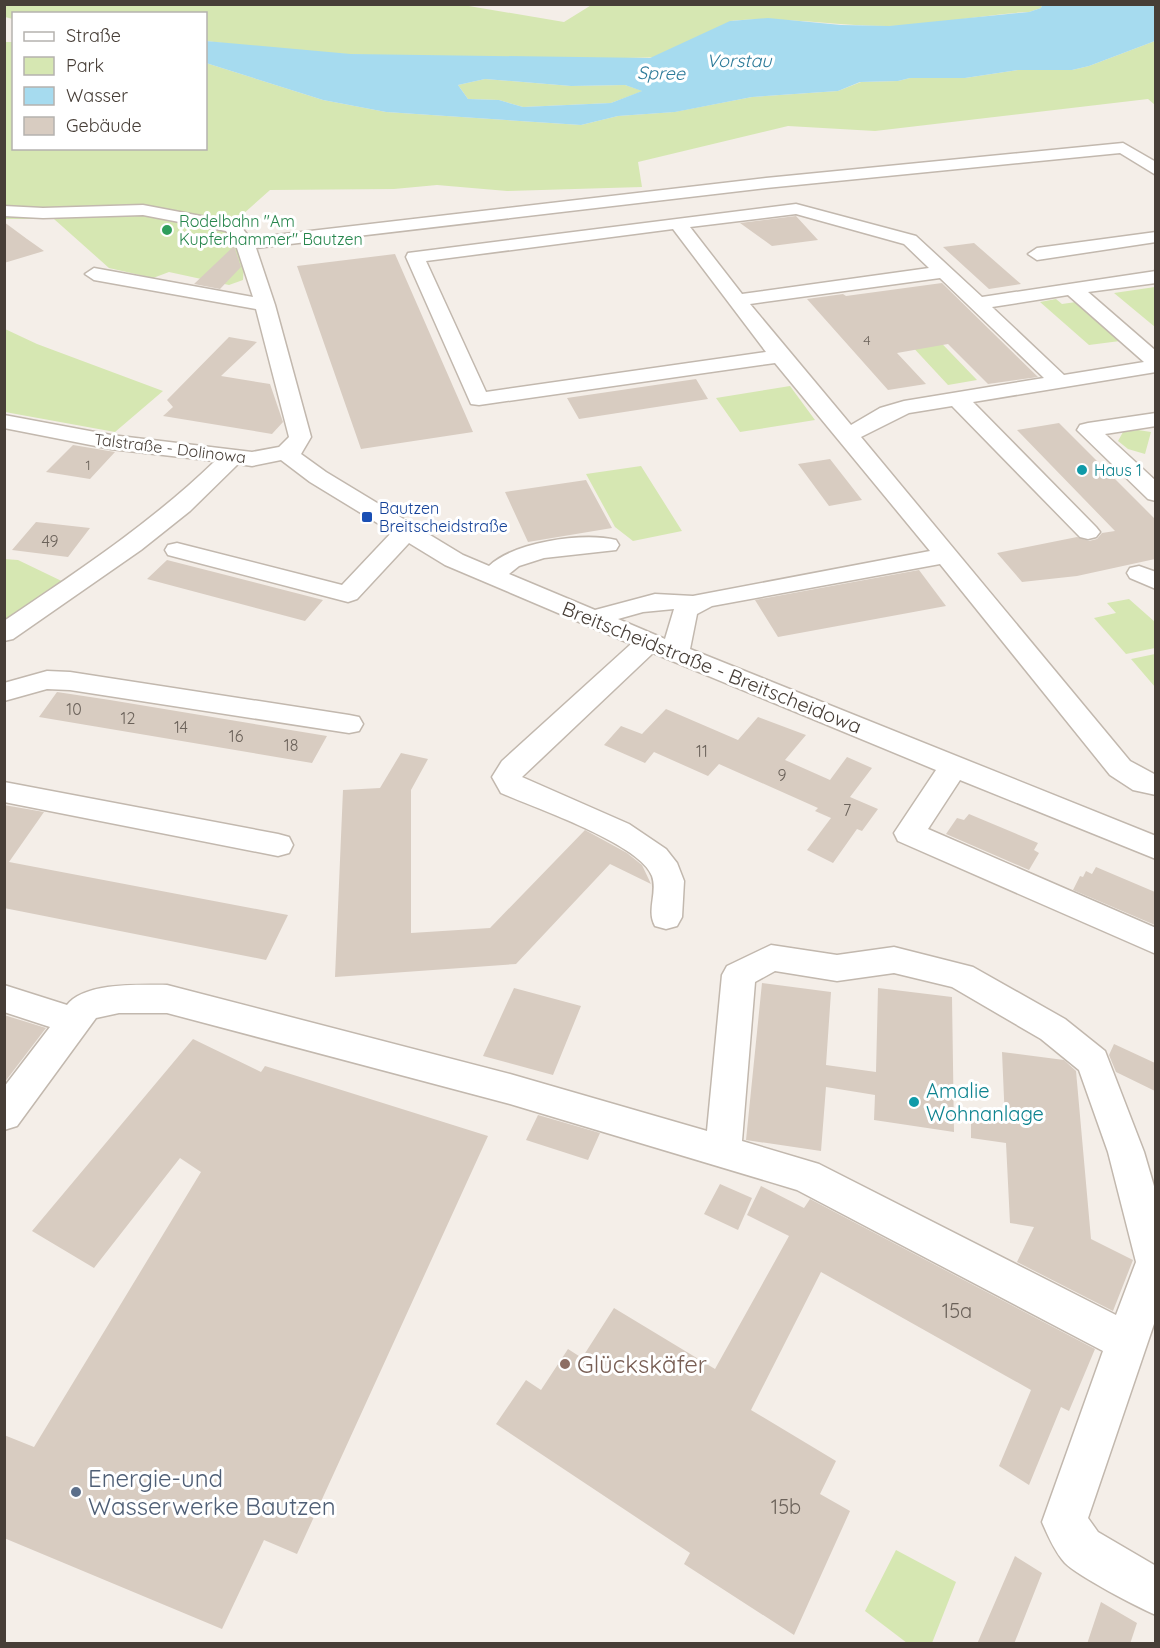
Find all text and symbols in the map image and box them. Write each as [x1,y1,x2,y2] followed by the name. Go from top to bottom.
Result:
[12,12,207,150] legend
[66,24,121,47] text: Straße
[707,49,773,72] water label: Vorstau
[66,54,104,77] text: Park
[637,61,686,85] water label: Spree
[66,84,128,107] text: Wasser
[66,114,142,137] text: Gebäude
[179,211,363,249] place label: Rodelbahn "Am Kupferhammer" Bautzen
[160,223,174,237] marker: Rodelbahn "Am Kupferhammer" Bautzen
[863,331,871,349] house number: 4
[93,429,247,467] street label: Talstraße - Dolinowa
[85,456,91,474] house number: 1
[1094,460,1142,480] place label: Haus 1
[1075,463,1089,477] marker: Haus 1
[379,498,508,536] place label: Bautzen Breitscheidstraße
[360,510,374,524] marker: Bautzen Breitscheidstraße
[41,531,59,551] house number: 49
[559,595,865,739] street label: Breitscheidstraße - Breitscheidowa
[66,699,82,719] house number: 10
[121,708,136,728] house number: 12
[174,717,188,737] house number: 14
[229,726,244,746] house number: 16
[284,735,298,755] house number: 18
[696,741,708,761] house number: 11
[778,765,787,785] house number: 9
[843,800,851,820] house number: 7
[926,1078,1044,1126] place label: Amalie Wohnanlage
[907,1095,921,1109] marker: Amalie Wohnanlage
[942,1298,972,1323] house number: 15a
[577,1349,707,1379] place label: Glückskäfer
[558,1357,572,1371] marker: Glückskäfer
[88,1463,336,1521] place label: Energie-und Wasserwerke Bautzen
[69,1485,83,1499] marker: Energie-und Wasserwerke Bautzen
[771,1494,801,1519] house number: 15b

